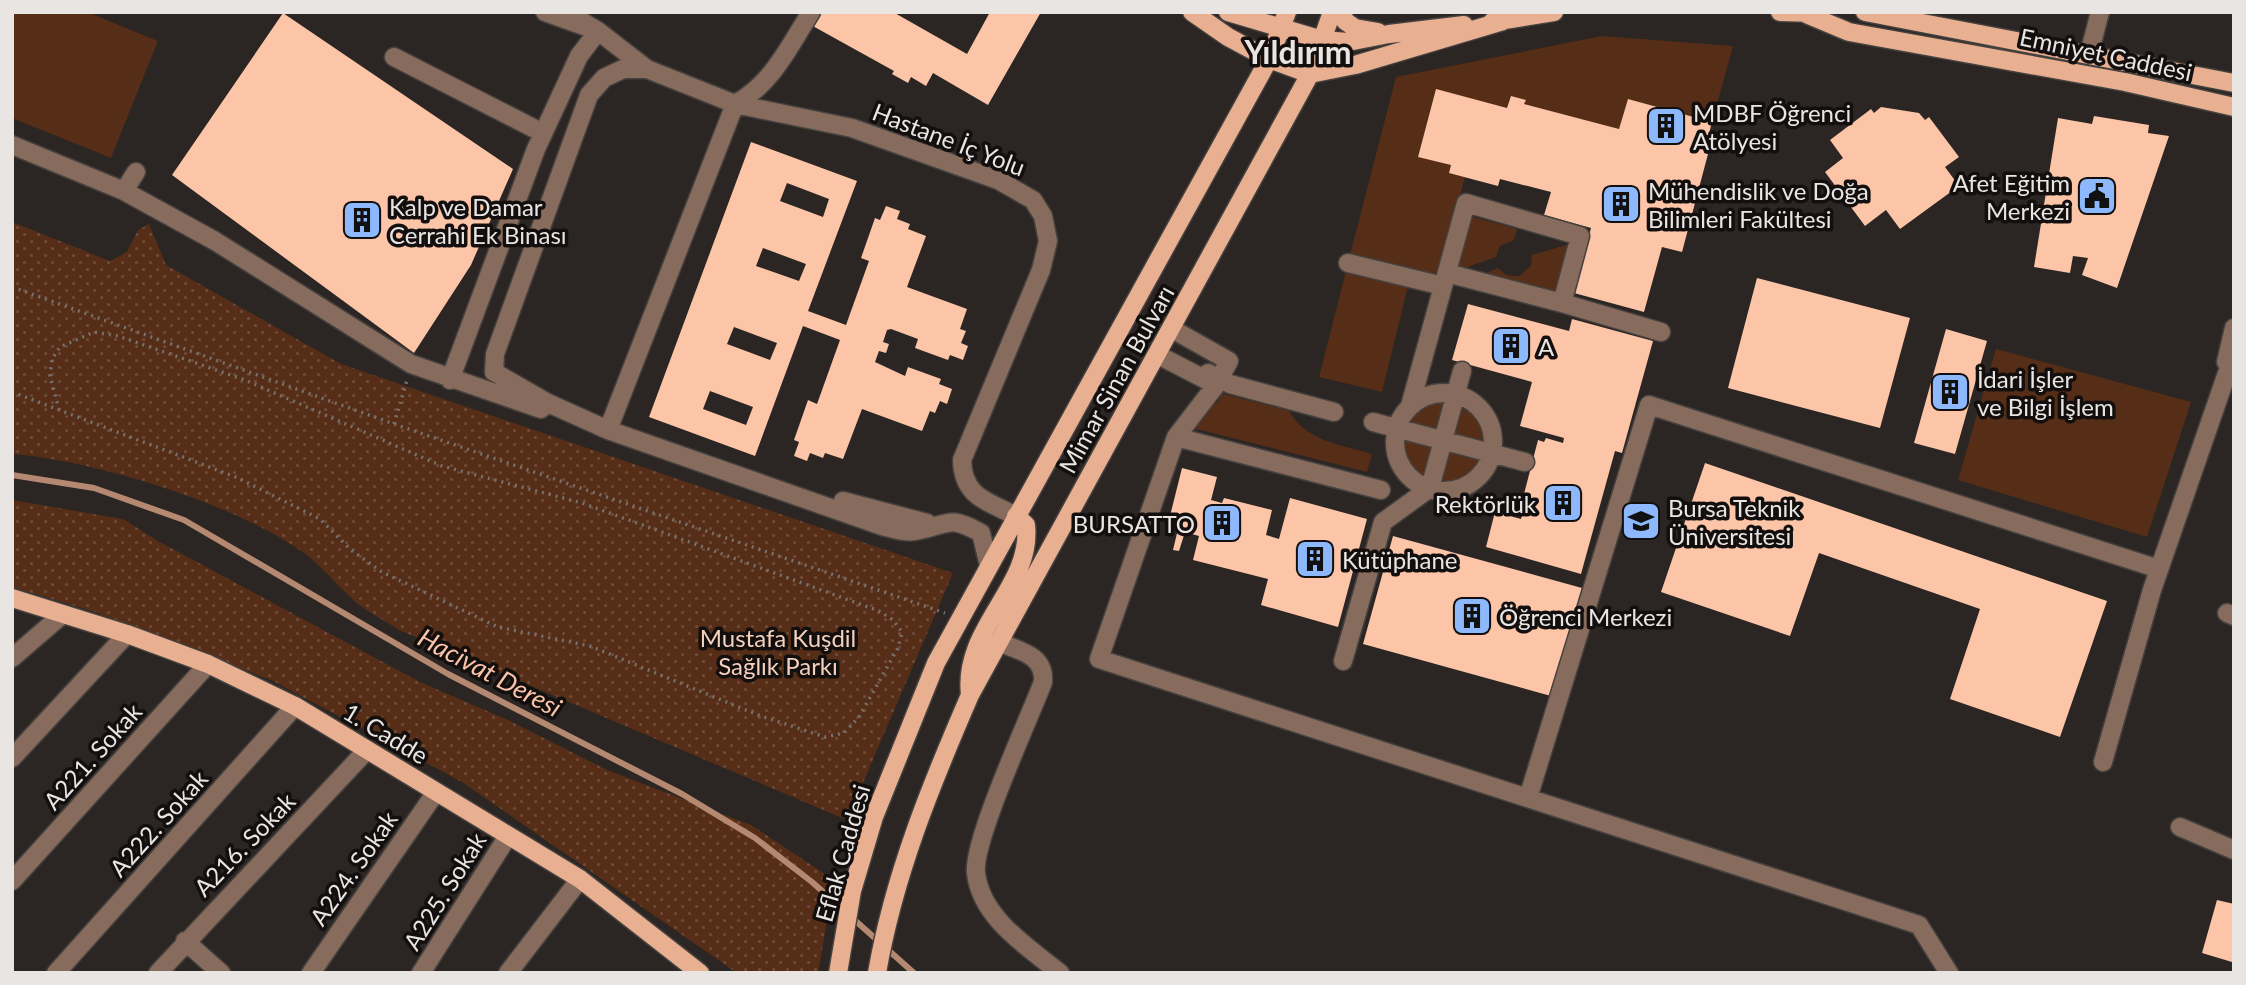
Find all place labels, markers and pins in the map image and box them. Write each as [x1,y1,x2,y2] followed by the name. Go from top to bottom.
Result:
[1693,98,1851,155] place label: MDBF Öğrenci Atölyesi
[1645,105,1687,147] building icon: MDBF Öğrenci Atölyesi
[1953,168,2070,225] place label: Afet Eğitim Merkezi
[2076,175,2118,217] public building icon: Afet Eğitim Merkezi
[1648,176,1869,233] place label: Mühendislik ve Doğa Bilimleri Fakültesi
[1600,183,1642,225] building icon: Mühendislik ve Doğa Bilimleri Fakültesi
[389,192,567,249] place label: Kalp ve Damar Cerrahi Ek Binası
[341,199,383,241] building icon: Kalp ve Damar Cerrahi Ek Binası
[1490,325,1532,367] building icon: A
[1538,332,1555,361] place label: A
[1977,364,2114,421] place label: İdari İşler ve Bilgi İşlem
[1929,371,1971,413] building icon: İdari İşler ve Bilgi İşlem
[1542,482,1584,524] building icon: Rektörlük
[1435,489,1537,518] place label: Rektörlük
[1668,493,1801,550] place label: Bursa Teknik Üniversitesi
[1620,500,1662,542] school or university icon: Bursa Teknik Üniversitesi
[1201,502,1243,544] building icon: BURSATTO
[1073,509,1195,538] place label: BURSATTO
[1294,538,1336,580] building icon: Kütüphane
[1342,545,1458,574] place label: Kütüphane
[1451,595,1493,637] building icon: Öğrenci Merkezi
[1499,602,1672,631] place label: Öğrenci Merkezi

